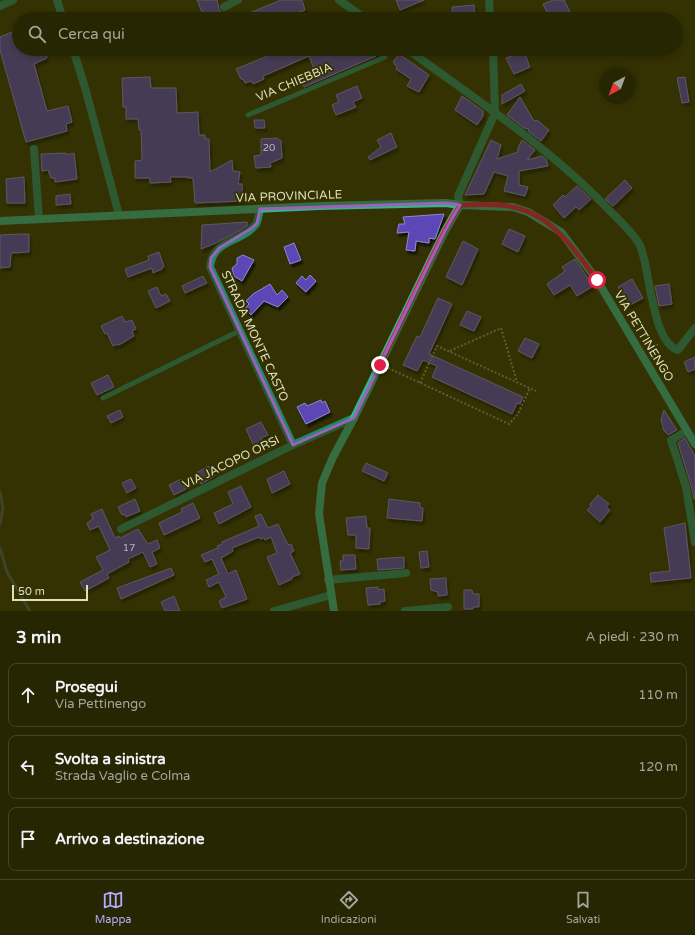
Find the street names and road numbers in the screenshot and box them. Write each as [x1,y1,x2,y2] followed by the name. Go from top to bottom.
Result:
[254,60,334,104] street label: VIA CHIEBBIA
[235,187,343,205] street label: VIA PROVINCIALE
[218,268,292,404] street label: STRADA MONTE CASTO
[611,288,677,384] street label: VIA PETTINENGO
[180,432,282,492] street label: VIA JACOPO ORSI

